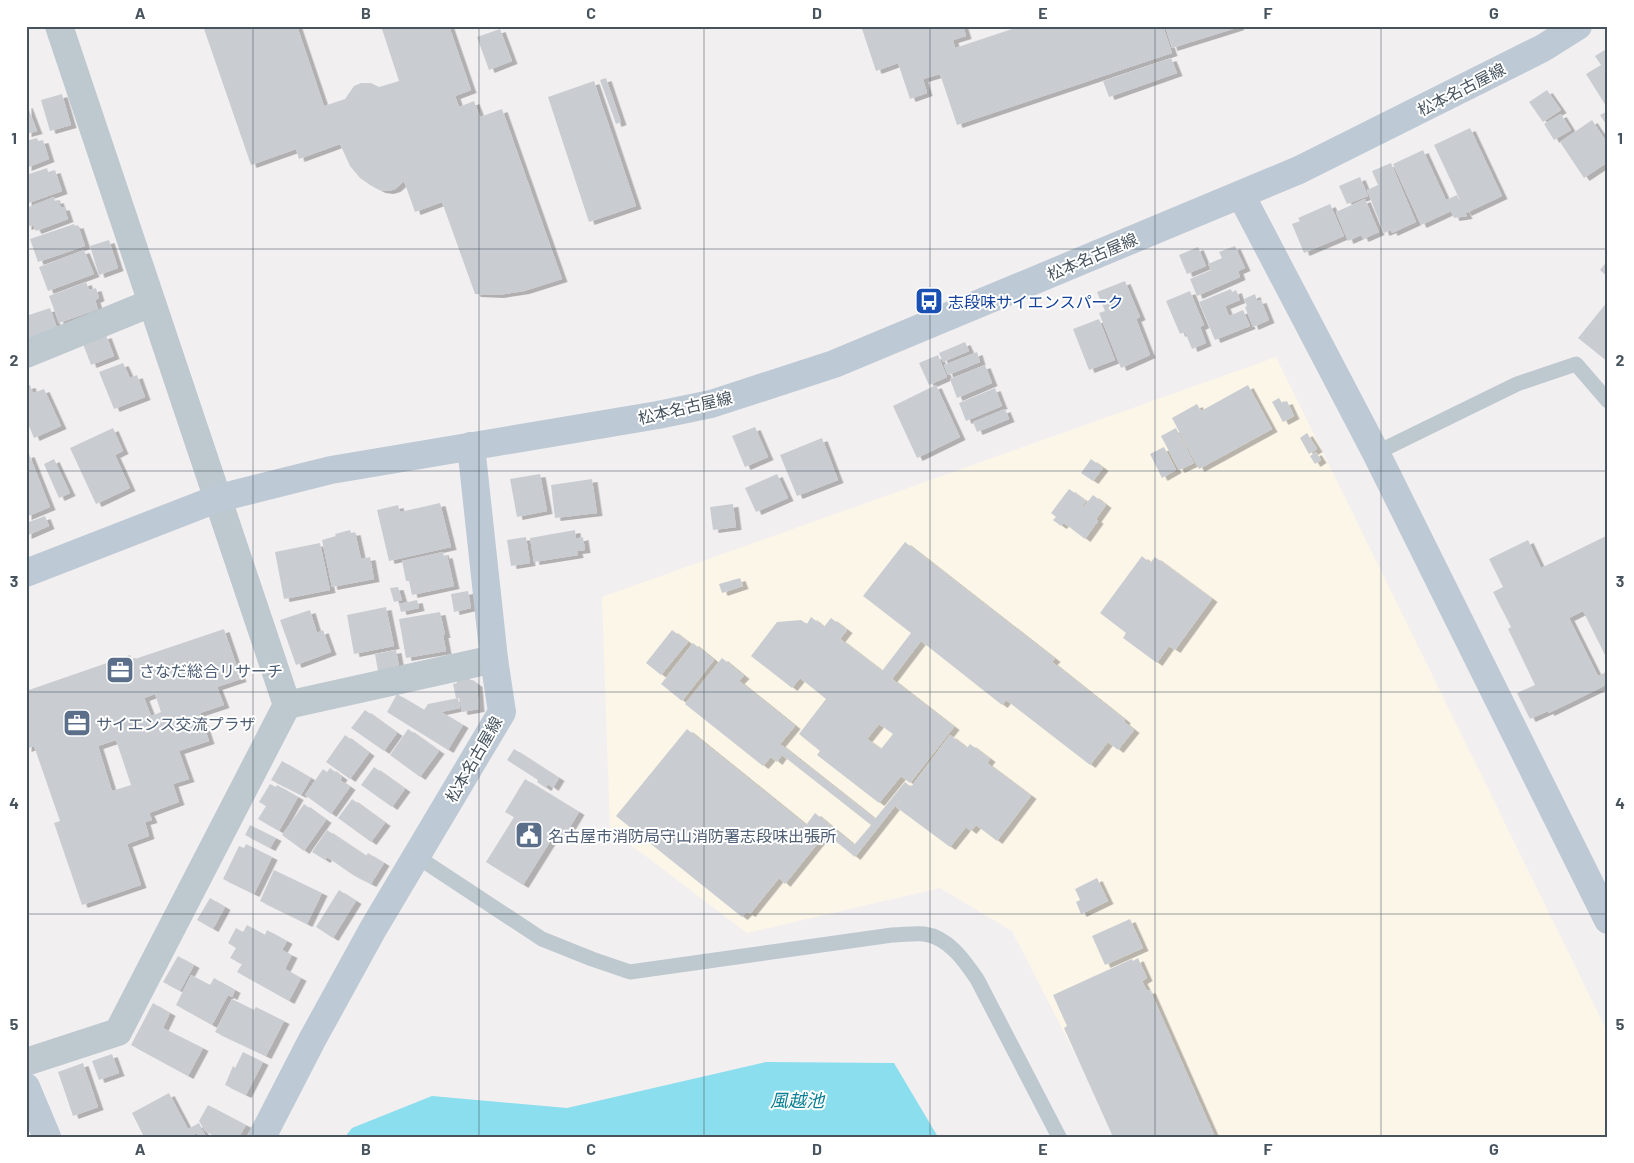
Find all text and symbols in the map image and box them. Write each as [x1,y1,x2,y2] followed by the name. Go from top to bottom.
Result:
[135,3,146,22] text: A
[361,3,371,22] text: B
[586,3,596,22] text: C
[812,3,822,22] text: D
[1038,3,1048,22] text: E
[1264,3,1273,22] text: F
[1489,3,1499,22] text: G
[1414,59,1508,119] street label: 松本名古屋線
[11,128,17,147] text: 1
[1617,128,1623,147] text: 1
[1044,228,1140,284] street label: 松本名古屋線
[914,286,944,316] bus stop icon: 志段味サイエンスパーク
[948,292,1124,311] place label: 志段味サイエンスパーク
[10,350,19,369] text: 2
[1616,350,1625,369] text: 2
[636,387,734,427] street label: 松本名古屋線
[10,571,18,590] text: 3
[1616,571,1624,590] text: 3
[105,655,135,685] office icon: さなだ総合リサーチ
[139,661,283,680] place label: さなだ総合リサーチ
[62,708,92,738] office icon: サイエンス交流プラザ
[441,713,505,805] street label: 松本名古屋線
[96,714,256,733] place label: サイエンス交流プラザ
[9,793,19,812] text: 4
[1615,793,1625,812] text: 4
[514,820,544,850] public building icon: 名古屋市消防局守山消防署志段味出張所
[548,826,836,845] place label: 名古屋市消防局守山消防署志段味出張所
[10,1014,19,1033] text: 5
[1616,1014,1625,1033] text: 5
[770,1089,826,1111] water label: 風越池
[135,1139,146,1158] text: A
[361,1139,371,1158] text: B
[586,1139,596,1158] text: C
[812,1139,822,1158] text: D
[1038,1139,1048,1158] text: E
[1264,1139,1273,1158] text: F
[1489,1139,1499,1158] text: G

